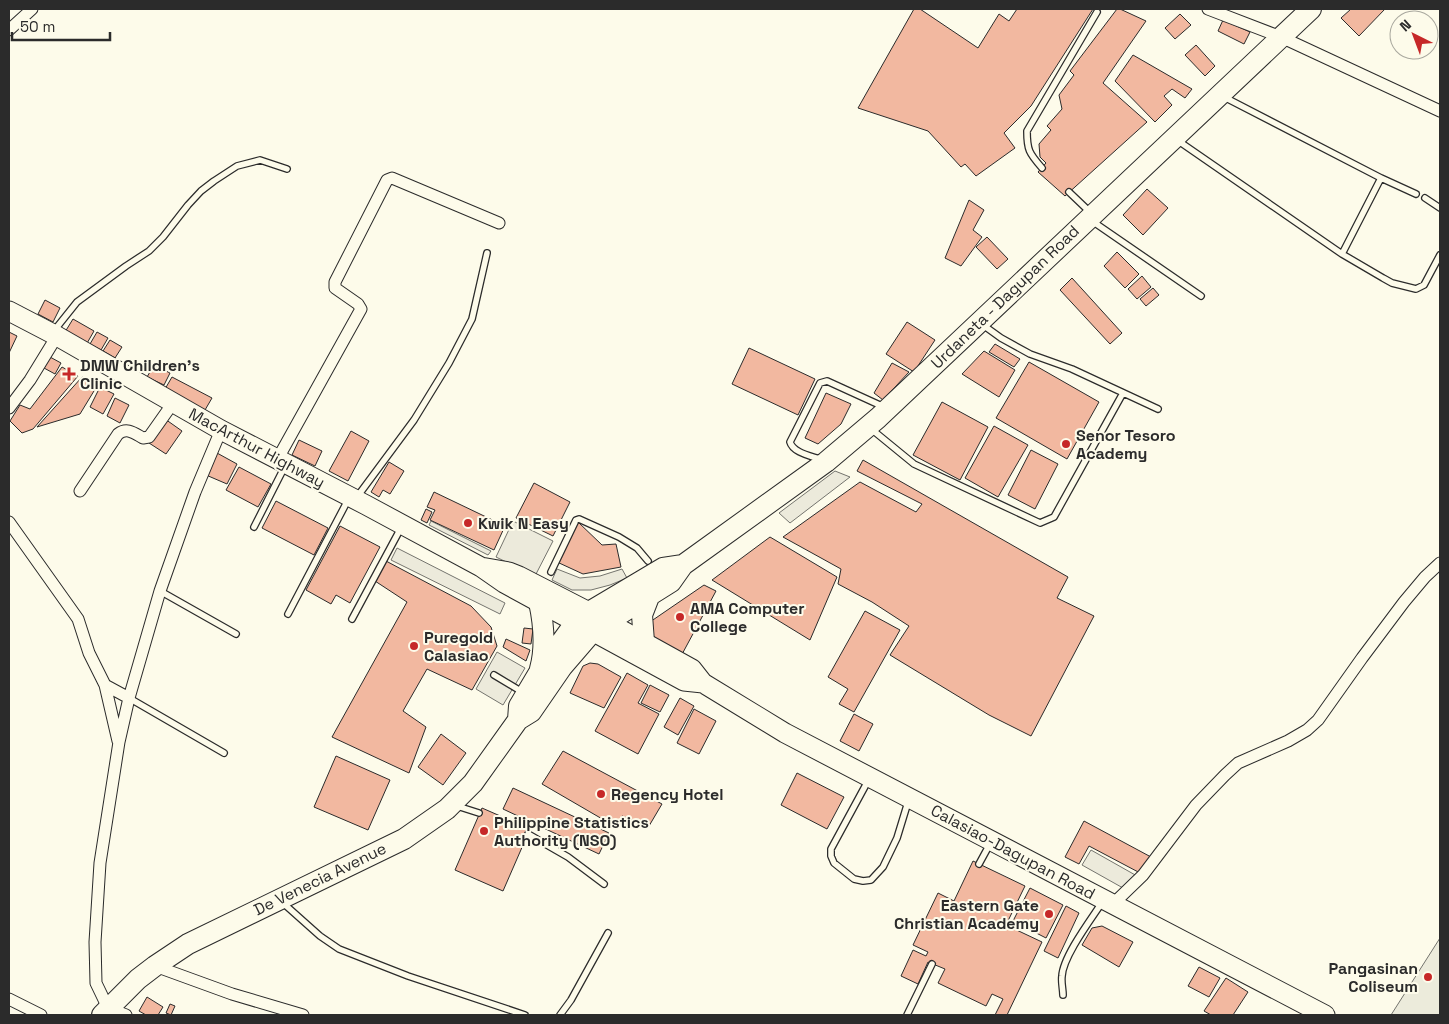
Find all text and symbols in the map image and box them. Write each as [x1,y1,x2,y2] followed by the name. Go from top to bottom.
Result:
[12,10,110,42] scale bar
[1389,10,1439,60] north arrow
[1396,16,1415,35] text: N
[20,17,55,36] text: 50 m
[926,221,1084,373] street label: Urdaneta - Dagupan Road
[80,355,200,394] place label: DMW Children's Clinic
[62,367,76,381] marker: DMW Children's Clinic
[185,403,329,493] street label: MacArthur Highway
[1076,425,1176,464] place label: Senor Tesoro Academy
[1060,438,1072,450] marker: Senor Tesoro Academy
[478,513,569,534] place label: Kwik N Easy
[462,517,474,529] marker: Kwik N Easy
[690,598,805,637] place label: AMA Computer College
[674,611,686,623] marker: AMA Computer College
[424,627,493,666] place label: Puregold Calasiao
[408,640,420,652] marker: Puregold Calasiao
[611,784,723,805] place label: Regency Hotel
[595,788,607,800] marker: Regency Hotel
[927,800,1099,904] street label: Calasiao-Dagupan Road
[494,812,649,851] place label: Philippine Statistics Authority (NSO)
[478,825,490,837] marker: Philippine Statistics Authority (NSO)
[250,838,390,920] street label: De Venecia Avenue
[894,895,1039,934] place label: Eastern Gate Christian Academy
[1043,908,1055,920] marker: Eastern Gate Christian Academy
[1328,958,1418,997] place label: Pangasinan Coliseum
[1422,971,1434,983] marker: Pangasinan Coliseum

